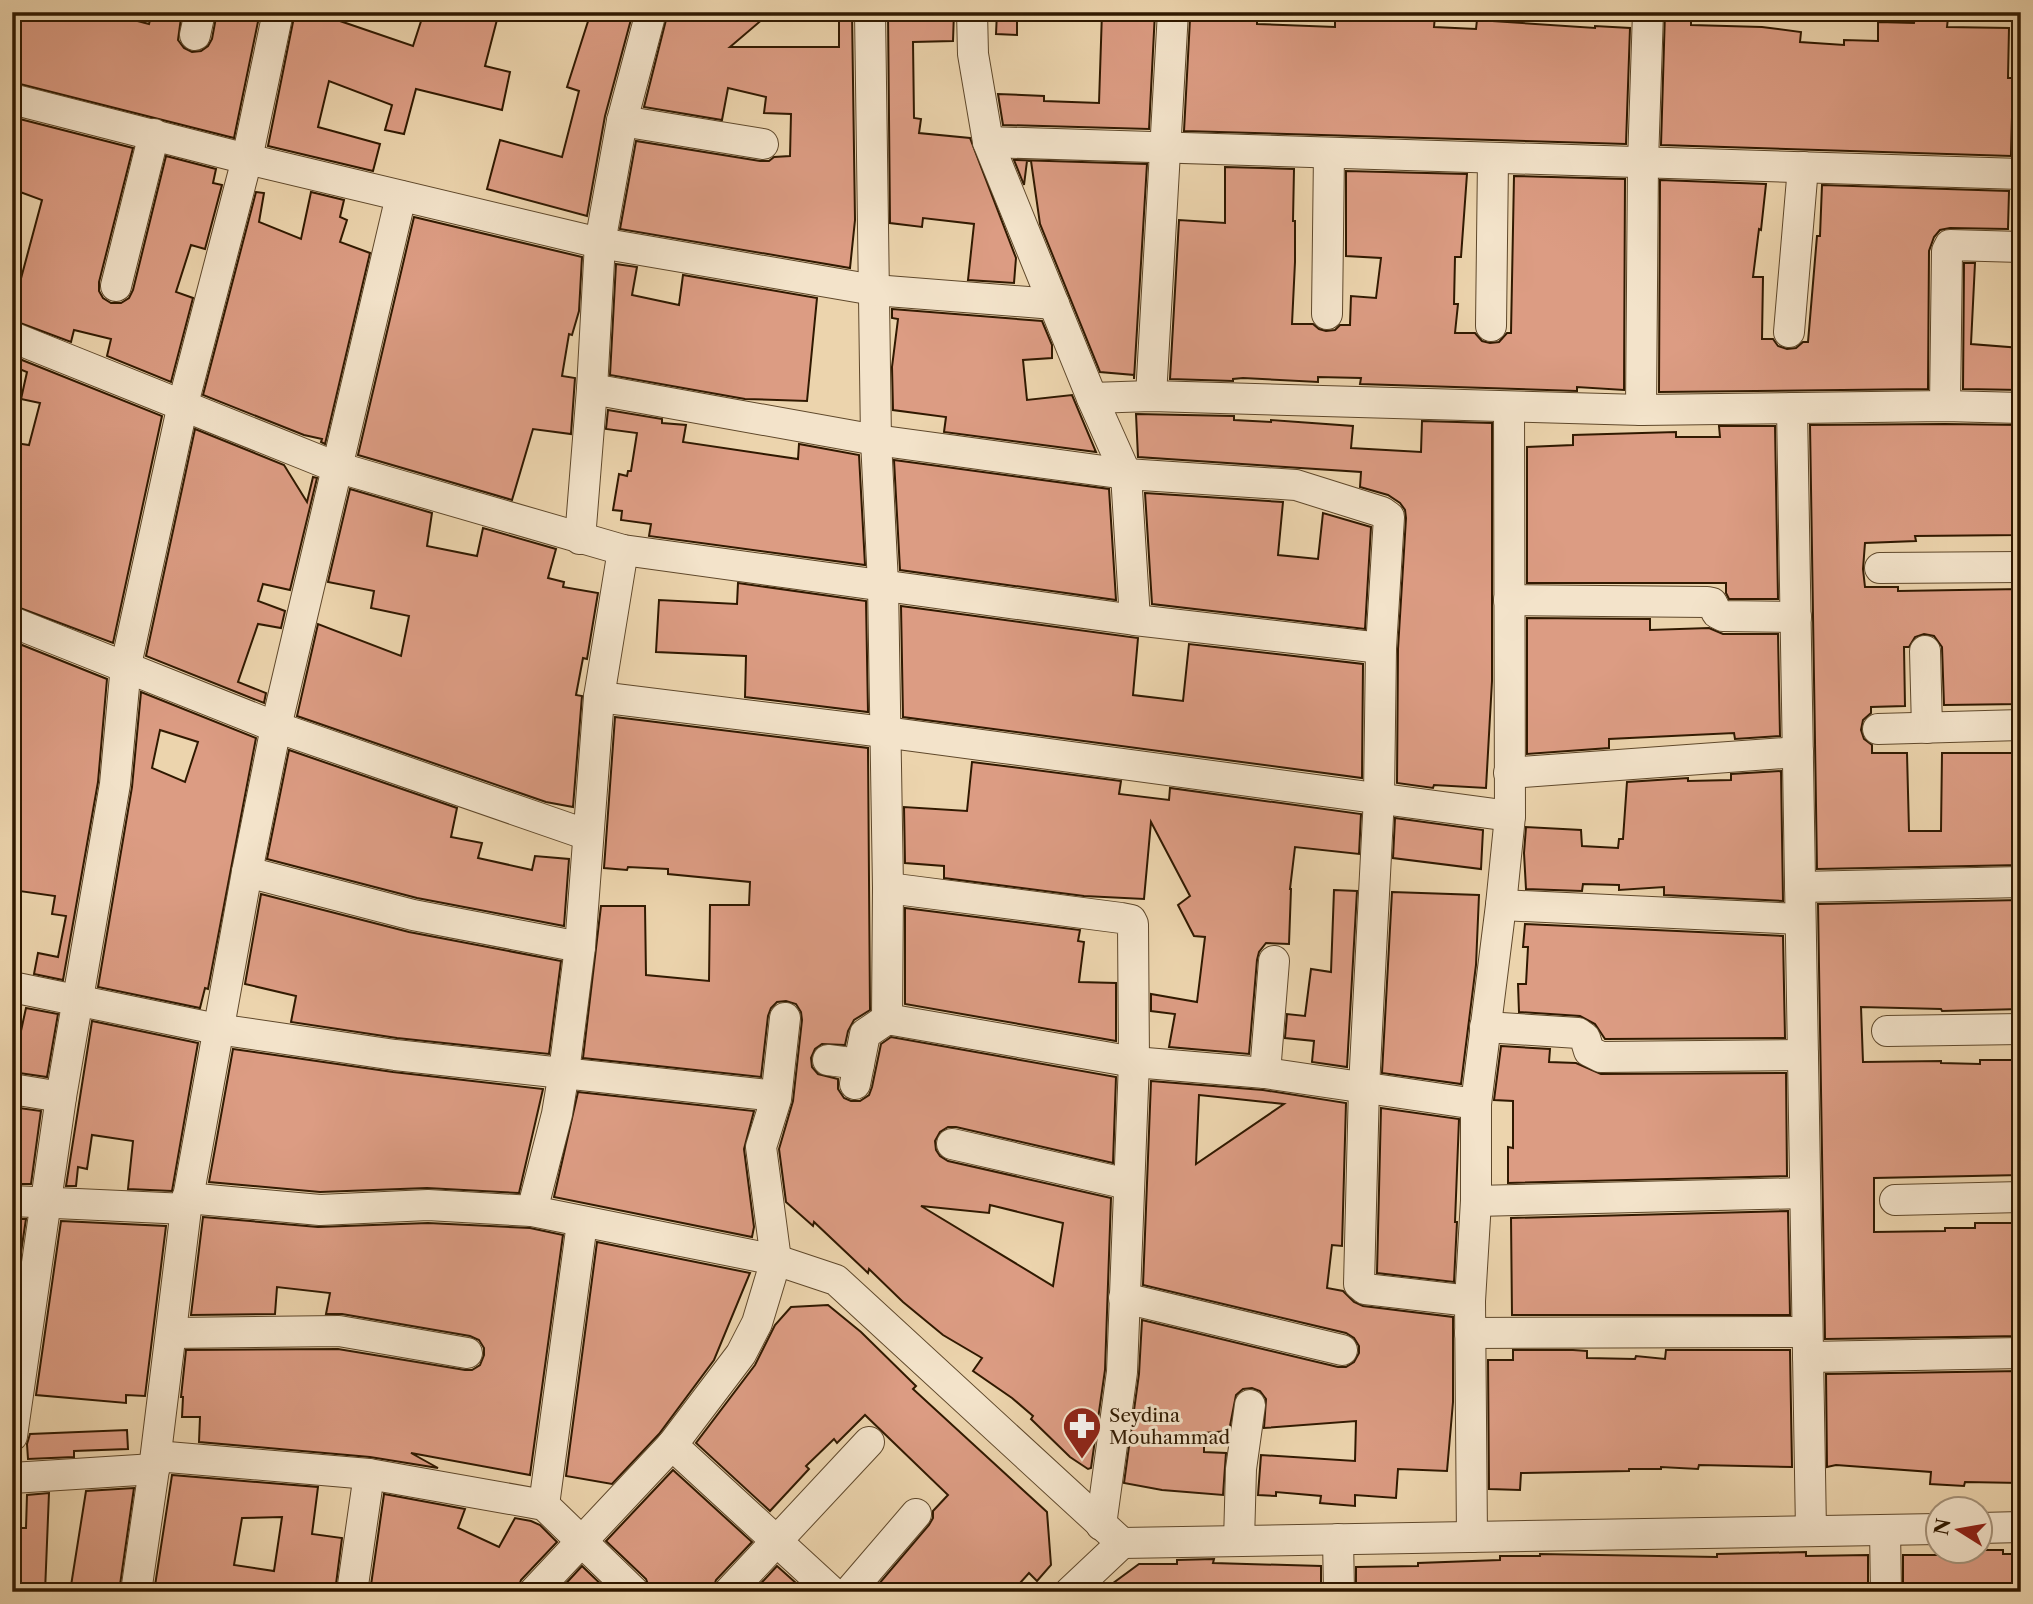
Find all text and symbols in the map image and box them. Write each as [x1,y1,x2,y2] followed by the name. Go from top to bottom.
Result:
[1109,1404,1230,1449] place label: Seydina Mouhammad
[1061,1405,1103,1460] pharmacy icon: Seydina Mouhammad
[1924,1496,1994,1566] north arrow
[1930,1517,1956,1537] text: N

